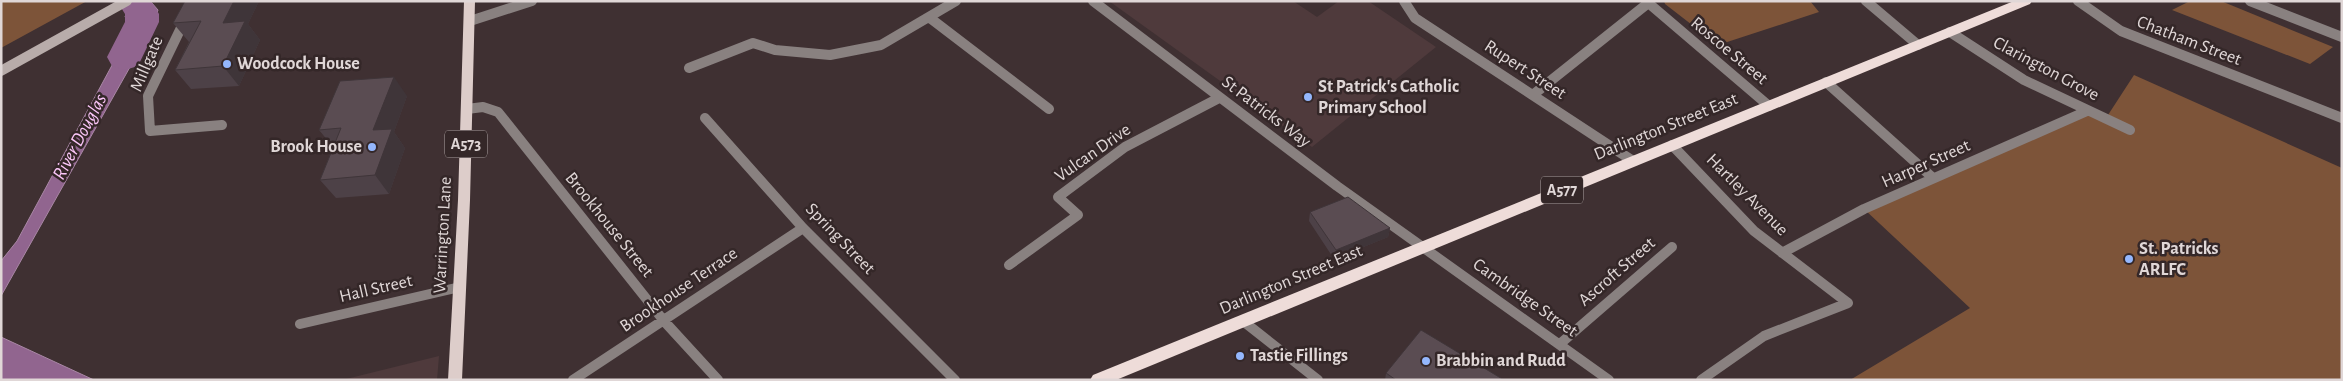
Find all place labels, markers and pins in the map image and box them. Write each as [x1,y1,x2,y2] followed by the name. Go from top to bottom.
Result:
[237,55,360,73] place label: Woodcock House
[221,58,233,70] marker: Woodcock House
[1318,78,1459,117] place label: St Patrick's Catholic Primary School
[1302,91,1314,103] marker: St Patrick's Catholic Primary School
[270,138,362,156] place label: Brook House
[366,141,378,153] marker: Brook House
[2139,240,2219,279] place label: St. Patricks ARLFC
[2123,253,2135,265] marker: St. Patricks ARLFC
[1250,347,1348,365] place label: Tastie Fillings
[1234,350,1246,362] marker: Tastie Fillings
[1436,352,1566,370] place label: Brabbin and Rudd
[1420,355,1432,367] marker: Brabbin and Rudd

